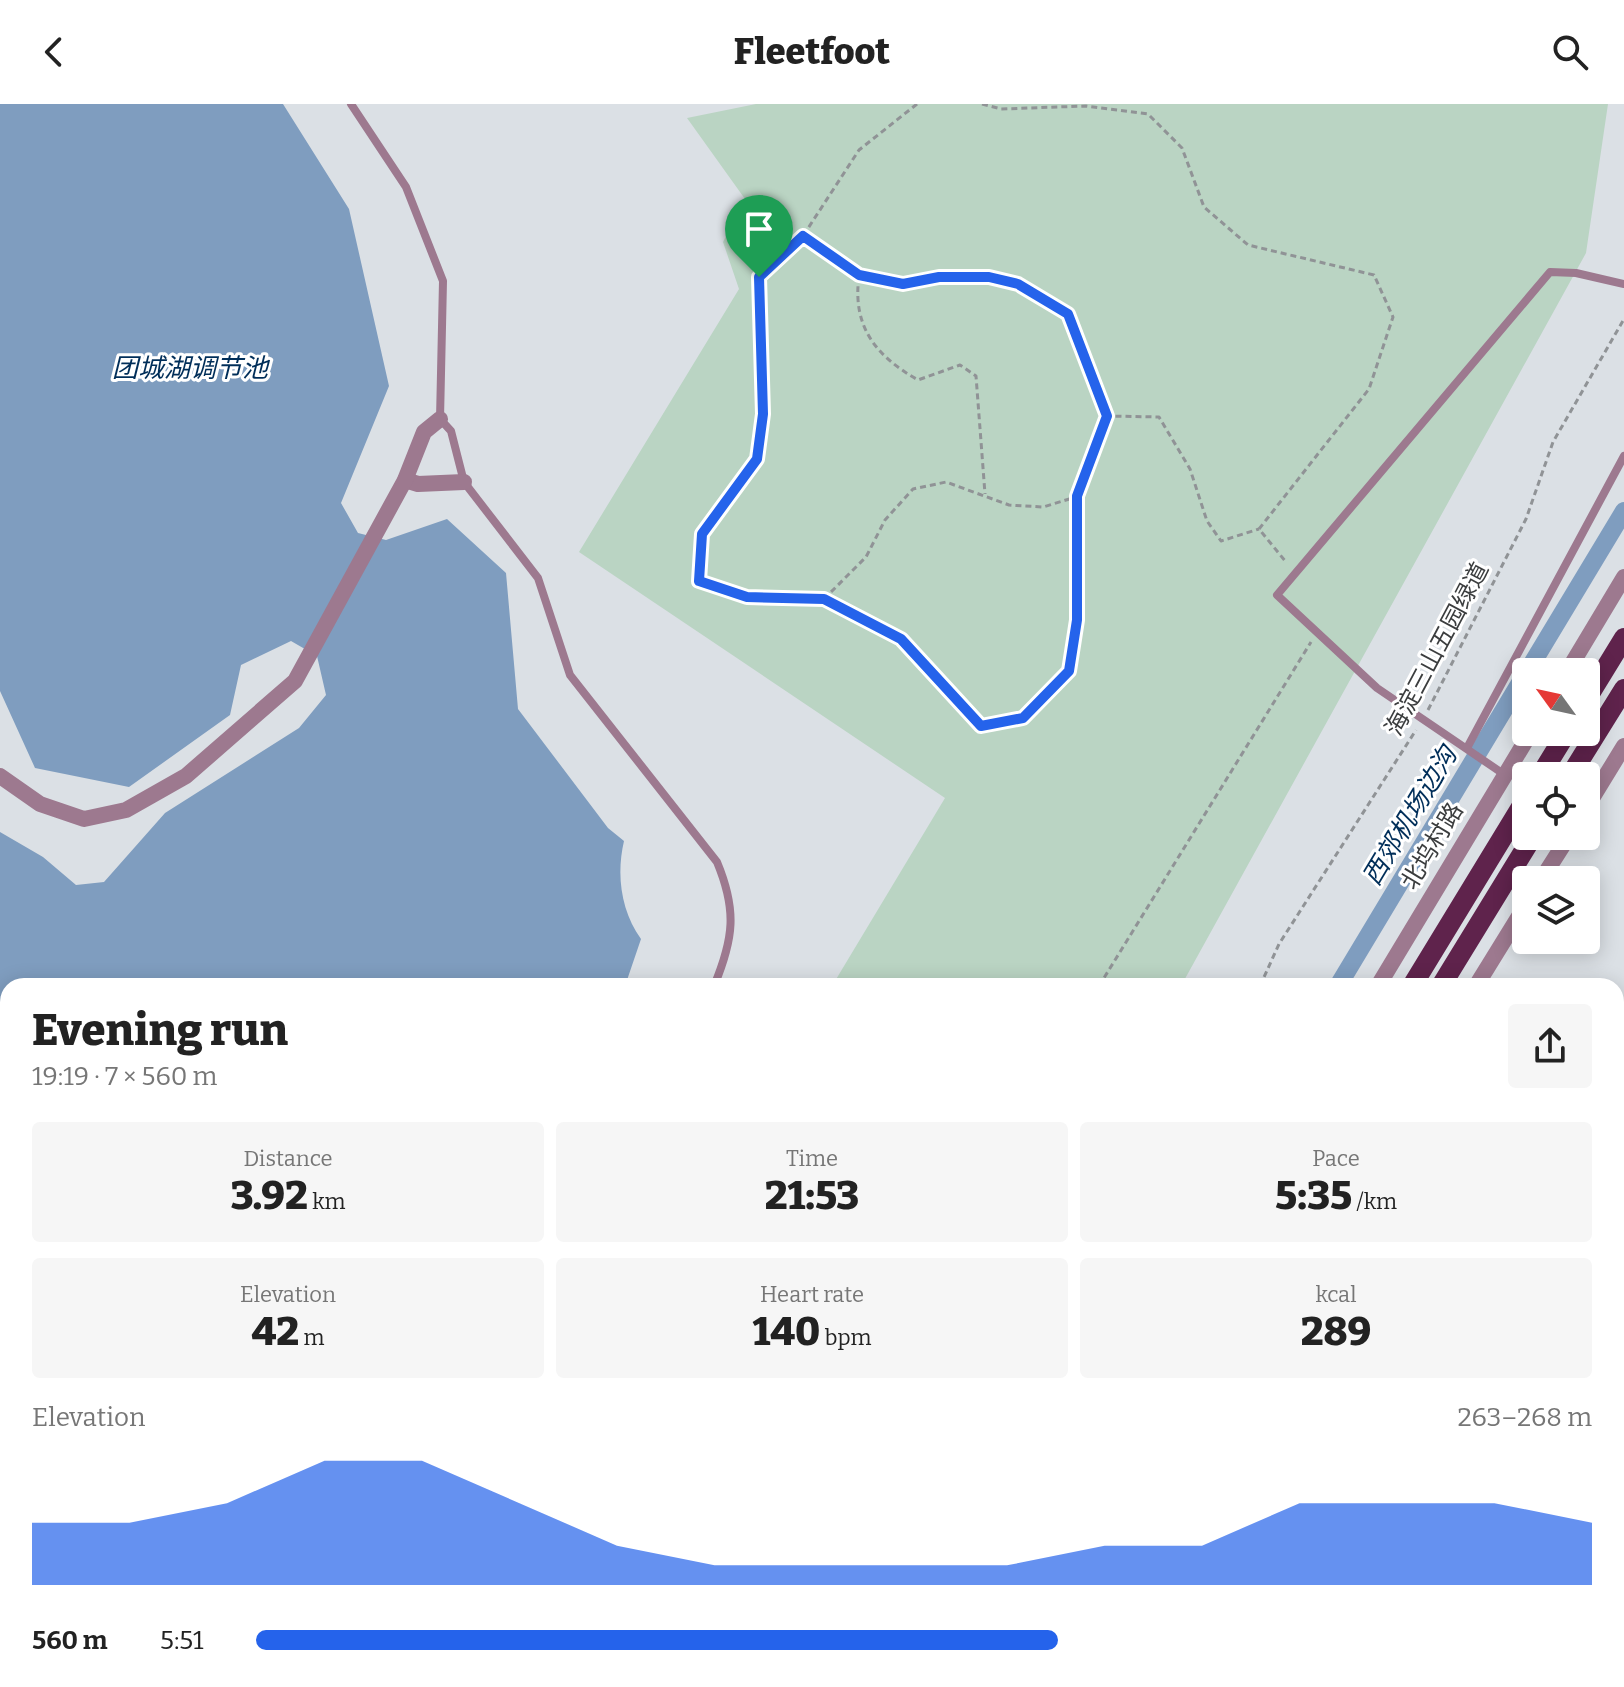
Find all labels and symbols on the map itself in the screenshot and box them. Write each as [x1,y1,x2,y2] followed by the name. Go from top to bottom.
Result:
[725,195,793,277] pin
[112,353,271,384] water label: 团城湖调节池
[1380,558,1494,740] street label: 海淀三山五园绿道
[1512,658,1600,746] north arrow
[1357,739,1465,891] water label: 西郊机场边沟
[1395,798,1469,894] street label: 北坞村路

